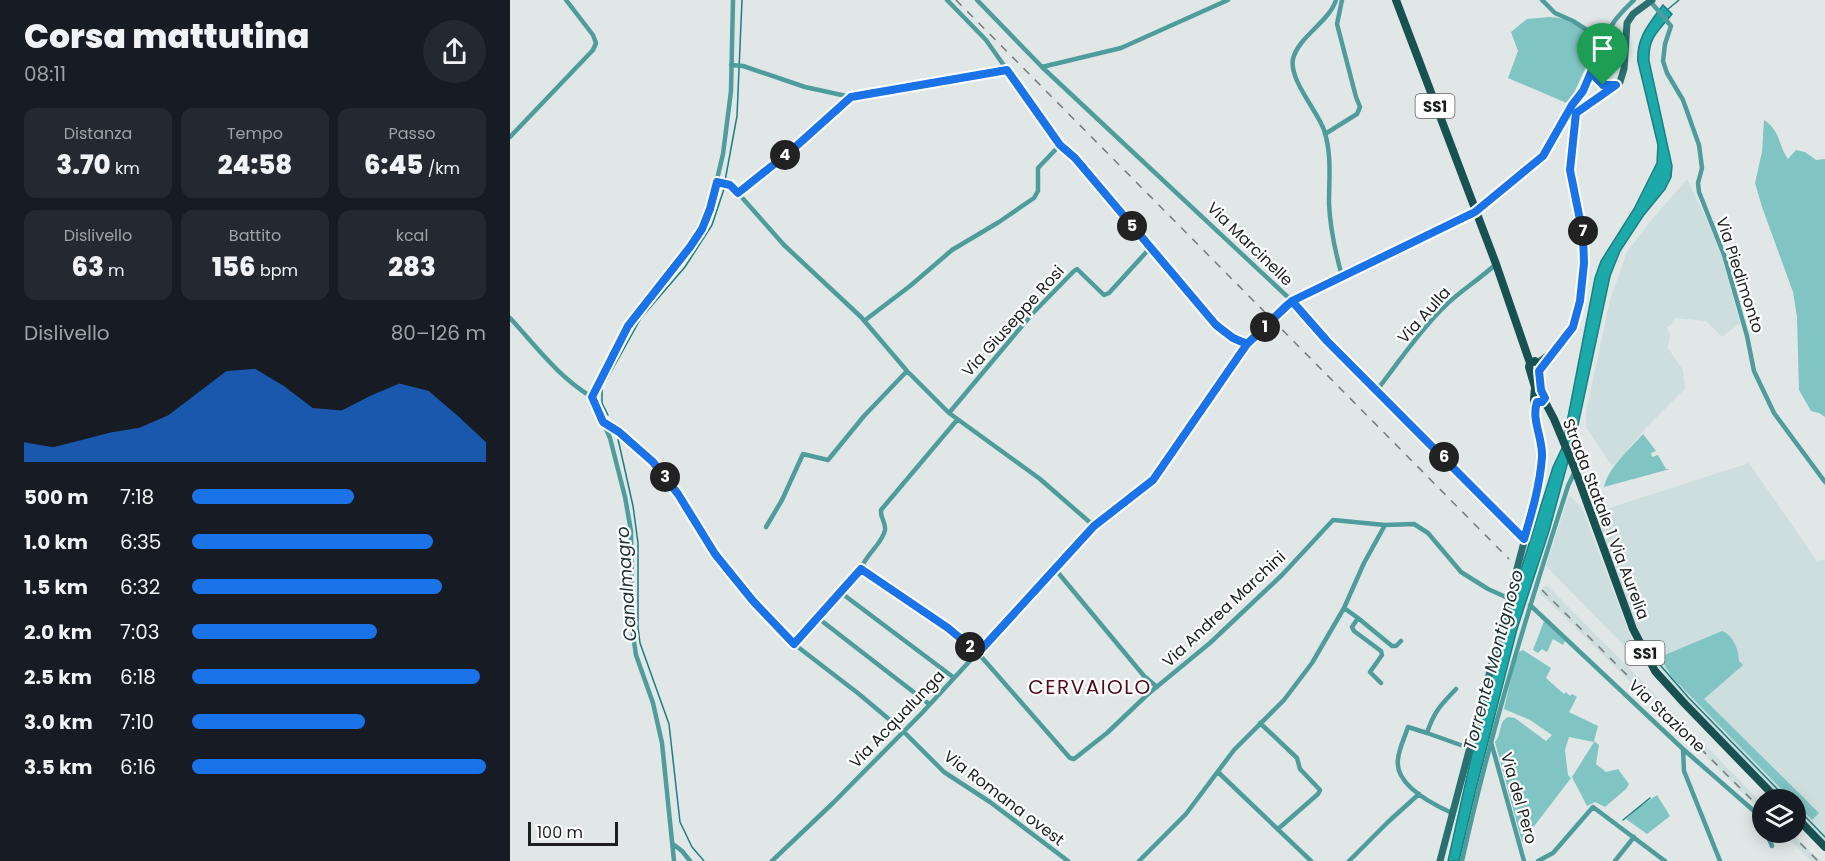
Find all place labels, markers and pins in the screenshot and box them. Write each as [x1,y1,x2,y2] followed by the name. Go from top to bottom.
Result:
[1577,23,1628,85] pin
[770,140,800,170] pin: 4
[1117,211,1147,241] pin: 5
[1568,216,1598,246] pin: 7
[1250,312,1280,342] pin: 1
[1429,442,1459,472] pin: 6
[650,462,680,492] pin: 3
[955,632,985,662] pin: 2

